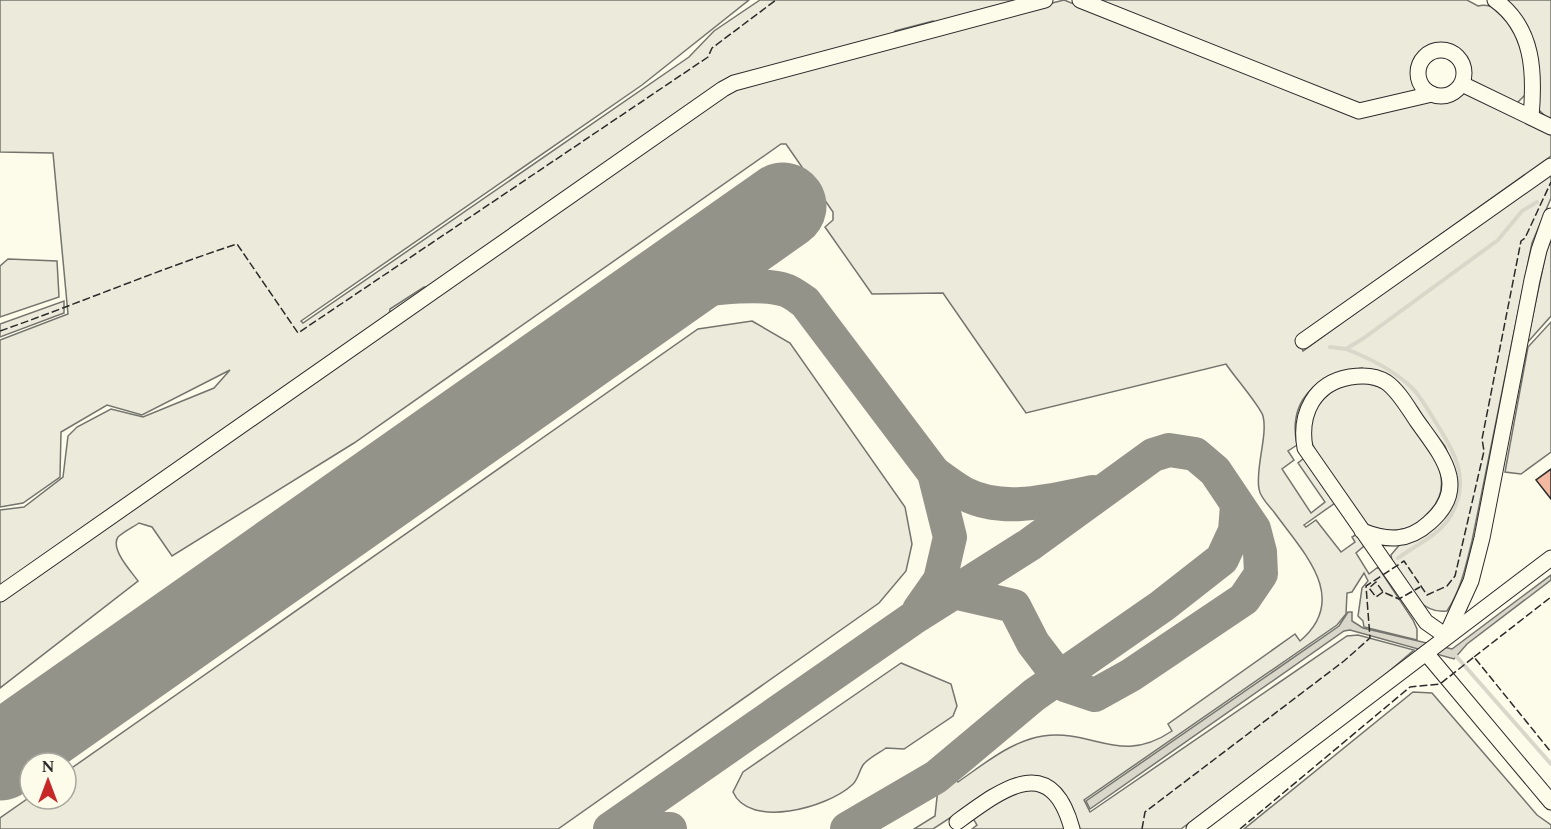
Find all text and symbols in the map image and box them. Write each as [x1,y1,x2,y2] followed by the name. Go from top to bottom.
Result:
[18,751,78,811] north arrow
[41,755,55,779] text: N

